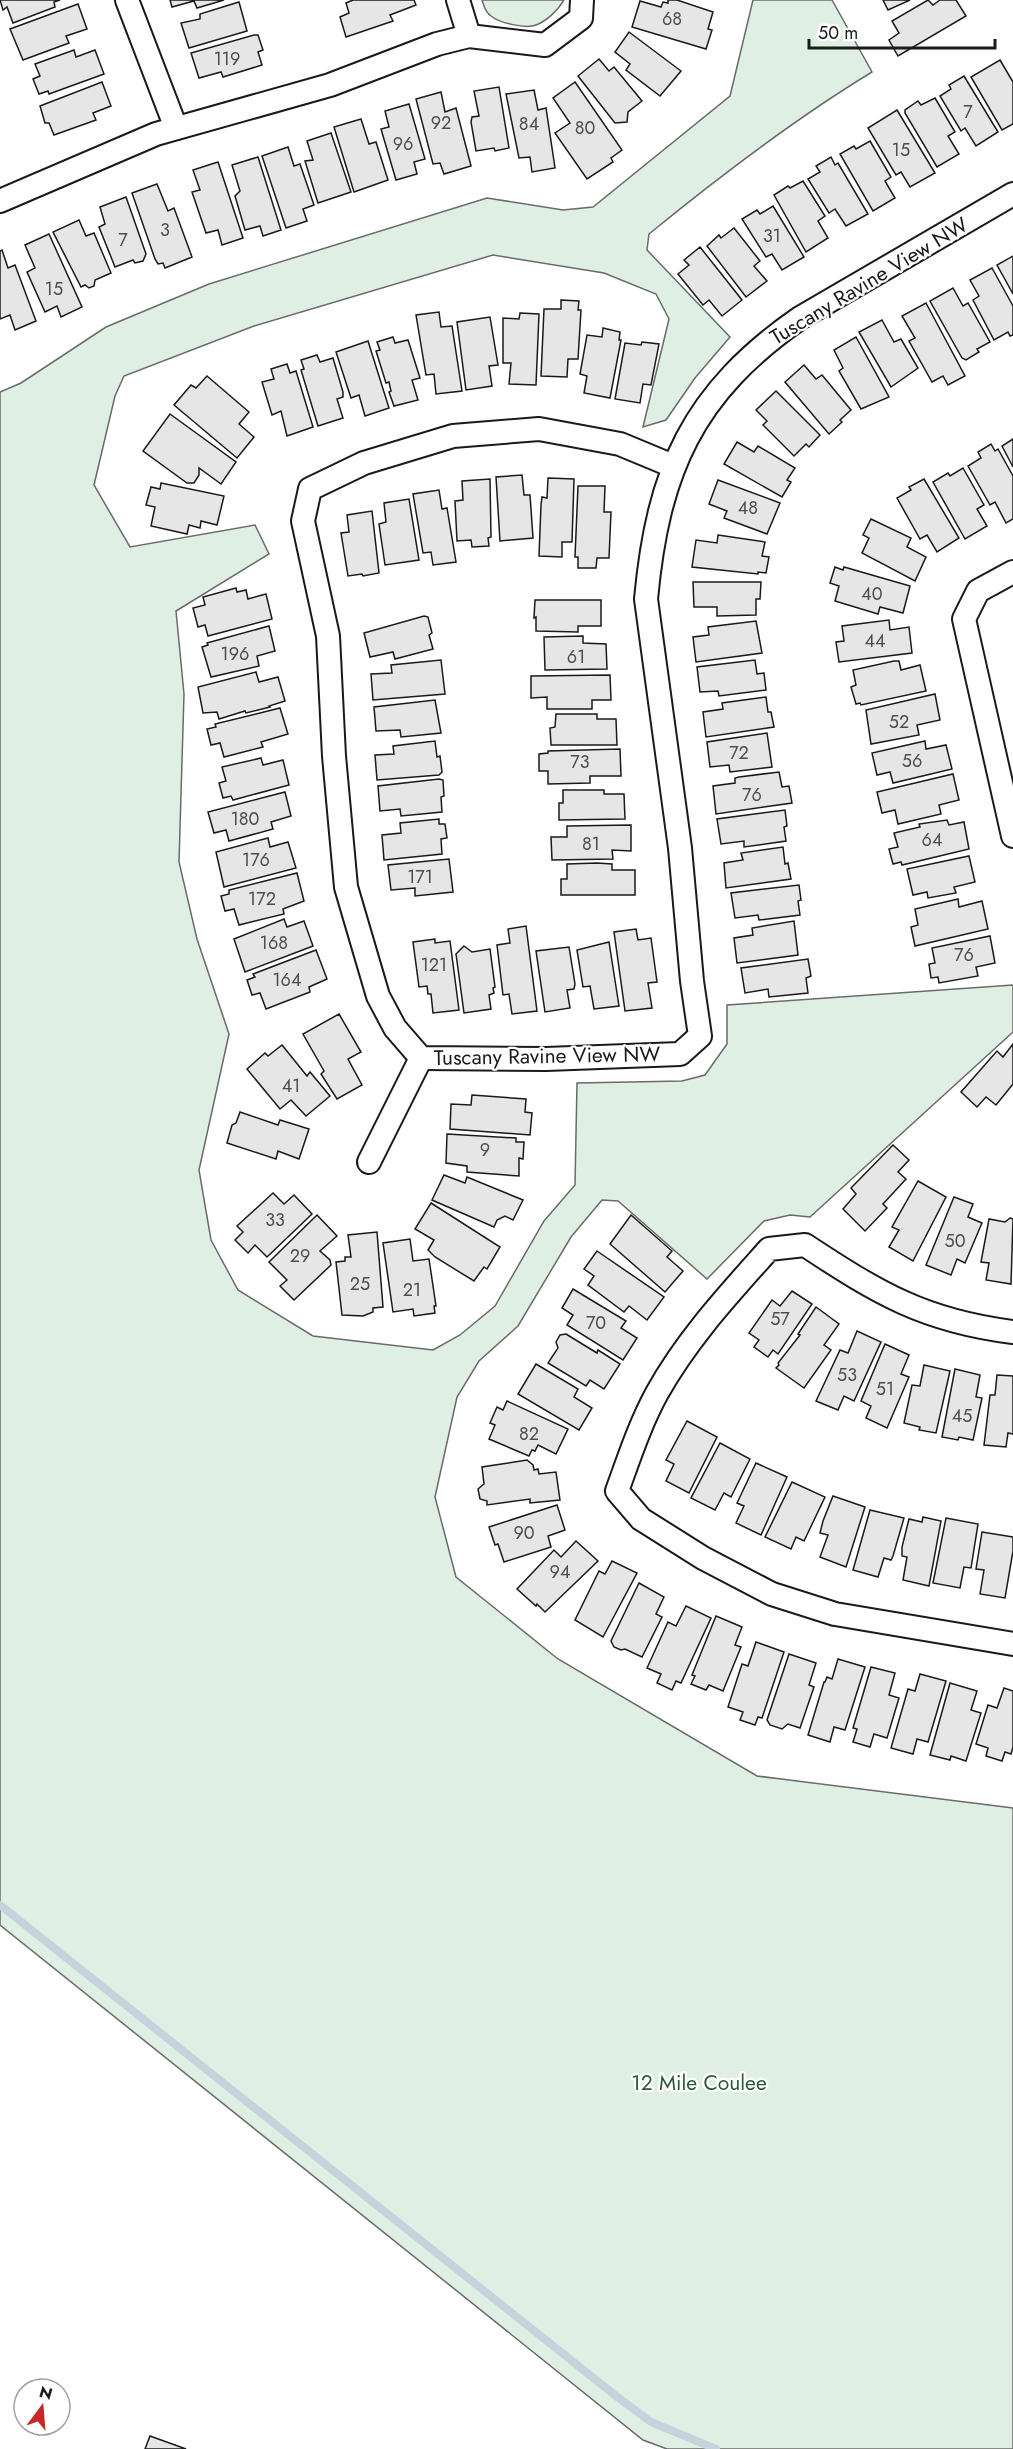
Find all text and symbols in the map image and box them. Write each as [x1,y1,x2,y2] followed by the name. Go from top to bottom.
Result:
[662,6,682,32] house number: 68
[809,12,995,50] scale bar
[818,20,858,46] text: 50 m
[214,46,240,72] house number: 119
[963,99,973,125] house number: 7
[431,110,451,136] house number: 92
[519,111,539,137] house number: 84
[575,115,596,141] house number: 80
[393,131,413,157] house number: 96
[892,137,910,163] house number: 15
[764,210,974,352] street label: Tuscany Ravine View NW
[160,217,170,243] house number: 3
[763,223,781,249] house number: 31
[118,227,128,253] house number: 7
[45,276,63,302] house number: 15
[738,495,758,521] house number: 48
[861,581,883,607] house number: 40
[865,628,886,654] house number: 44
[221,641,249,667] house number: 196
[567,644,585,670] house number: 61
[889,709,909,735] house number: 52
[729,740,749,766] house number: 72
[902,748,922,774] house number: 56
[570,749,590,775] house number: 73
[742,782,762,808] house number: 76
[231,806,260,832] house number: 180
[922,827,942,853] house number: 64
[582,831,600,857] house number: 81
[242,847,270,873] house number: 176
[407,864,433,890] house number: 171
[248,886,276,912] house number: 172
[260,930,288,956] house number: 168
[954,942,974,968] house number: 76
[421,952,447,978] house number: 121
[273,967,301,993] house number: 164
[434,1039,661,1073] street label: Tuscany Ravine View NW
[282,1073,300,1099] house number: 41
[480,1137,490,1163] house number: 9
[265,1207,285,1233] house number: 33
[945,1228,966,1254] house number: 50
[290,1243,310,1269] house number: 29
[350,1271,370,1297] house number: 25
[403,1277,421,1303] house number: 21
[770,1306,790,1332] house number: 57
[586,1310,606,1336] house number: 70
[837,1362,857,1388] house number: 53
[876,1376,894,1402] house number: 51
[952,1403,972,1429] house number: 45
[519,1421,539,1447] house number: 82
[513,1520,535,1546] house number: 90
[550,1559,570,1585] house number: 94
[631,2068,767,2098] park label: 12 Mile Coulee
[12,2377,72,2437] north arrow
[37,2380,55,2406] text: N

